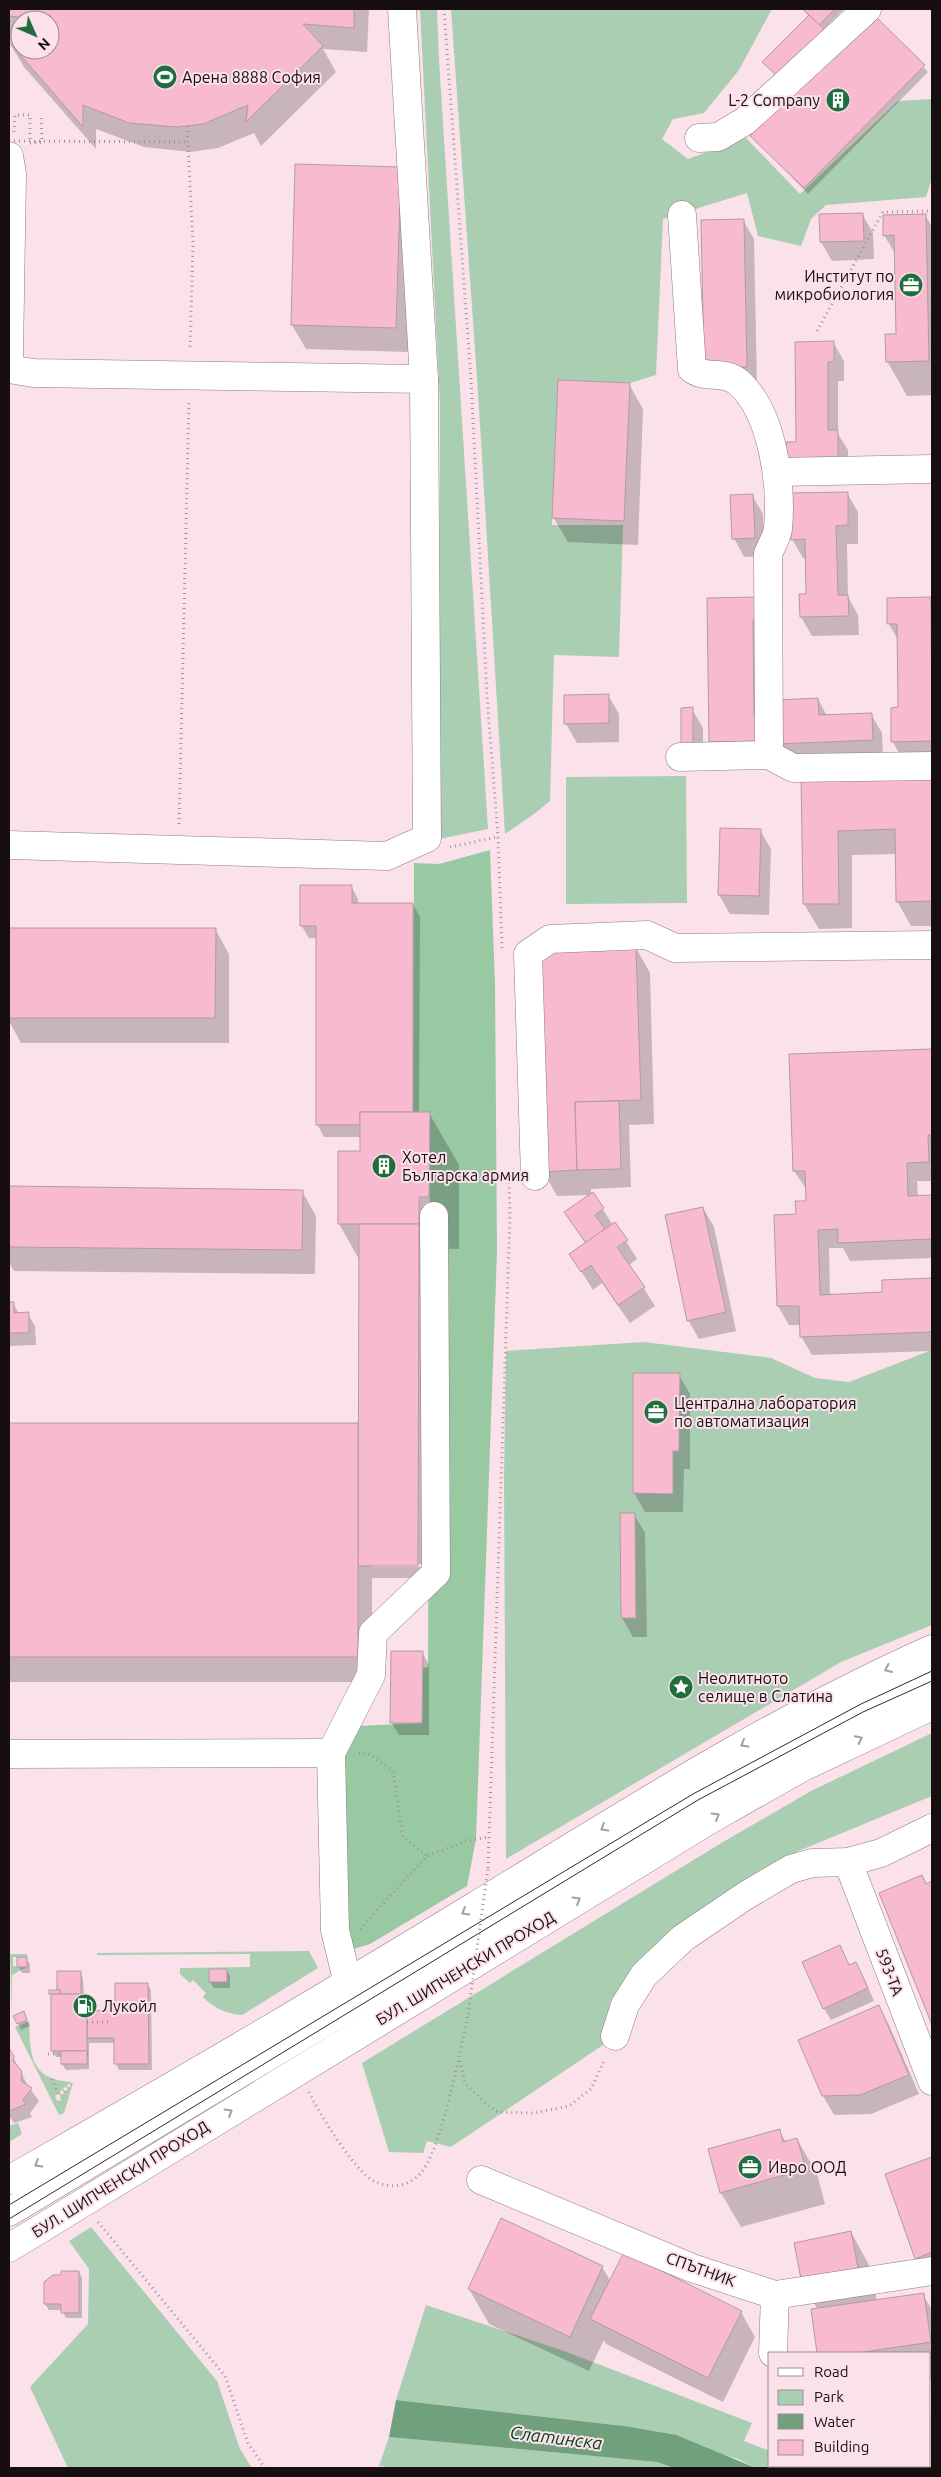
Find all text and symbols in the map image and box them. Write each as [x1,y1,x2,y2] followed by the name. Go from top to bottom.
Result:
[10,10,60,60] north arrow
[35,35,54,54] text: N
[152,64,178,90] sports icon: Арена 8888 София
[182,68,321,86] place label: Арена 8888 София
[825,87,851,113] building icon: L-2 Company
[728,91,820,109] place label: L-2 Company
[774,267,894,303] place label: Институт по микробиология
[898,272,924,298] office icon: Институт по микробиология
[402,1148,529,1184] place label: Хотел Българска армия
[371,1153,397,1179] building icon: Хотел Българска армия
[674,1394,857,1430] place label: Централна лаборатория по автоматизация
[643,1399,669,1425] office icon: Централна лаборатория по автоматизация
[884,1663,893,1673] one-way arrow
[698,1669,833,1705] place label: Неолитното селище в Слатина
[668,1674,694,1700] place icon: Неолитното селище в Слатина
[854,1735,863,1746] one-way arrow
[740,1738,749,1748] one-way arrow
[710,1812,719,1822] one-way arrow
[601,1821,610,1831] one-way arrow
[571,1896,580,1906] one-way arrow
[462,1906,471,1915] one-way arrow
[372,1907,558,2029] street label: БУЛ. ШИПЧЕНСКИ ПРОХОД
[873,1946,907,1999] street label: 593-ТА
[72,1993,98,2019] fuel station icon: Лукойл
[102,1997,157,2015] place label: Лукойл
[223,2109,232,2119] one-way arrow
[28,2117,212,2241] street label: БУЛ. ШИПЧЕНСКИ ПРОХОД
[737,2154,763,2180] office icon: Ивро ООД
[34,2157,43,2167] one-way arrow
[768,2158,847,2176] place label: Ивро ООД
[664,2248,738,2290] street label: СПЪТНИК
[768,2352,931,2467] legend
[814,2363,849,2380] text: Road
[814,2388,844,2405] text: Park
[814,2413,855,2430] text: Water
[509,2421,604,2453] water label: Слатинска
[814,2438,869,2455] text: Building

